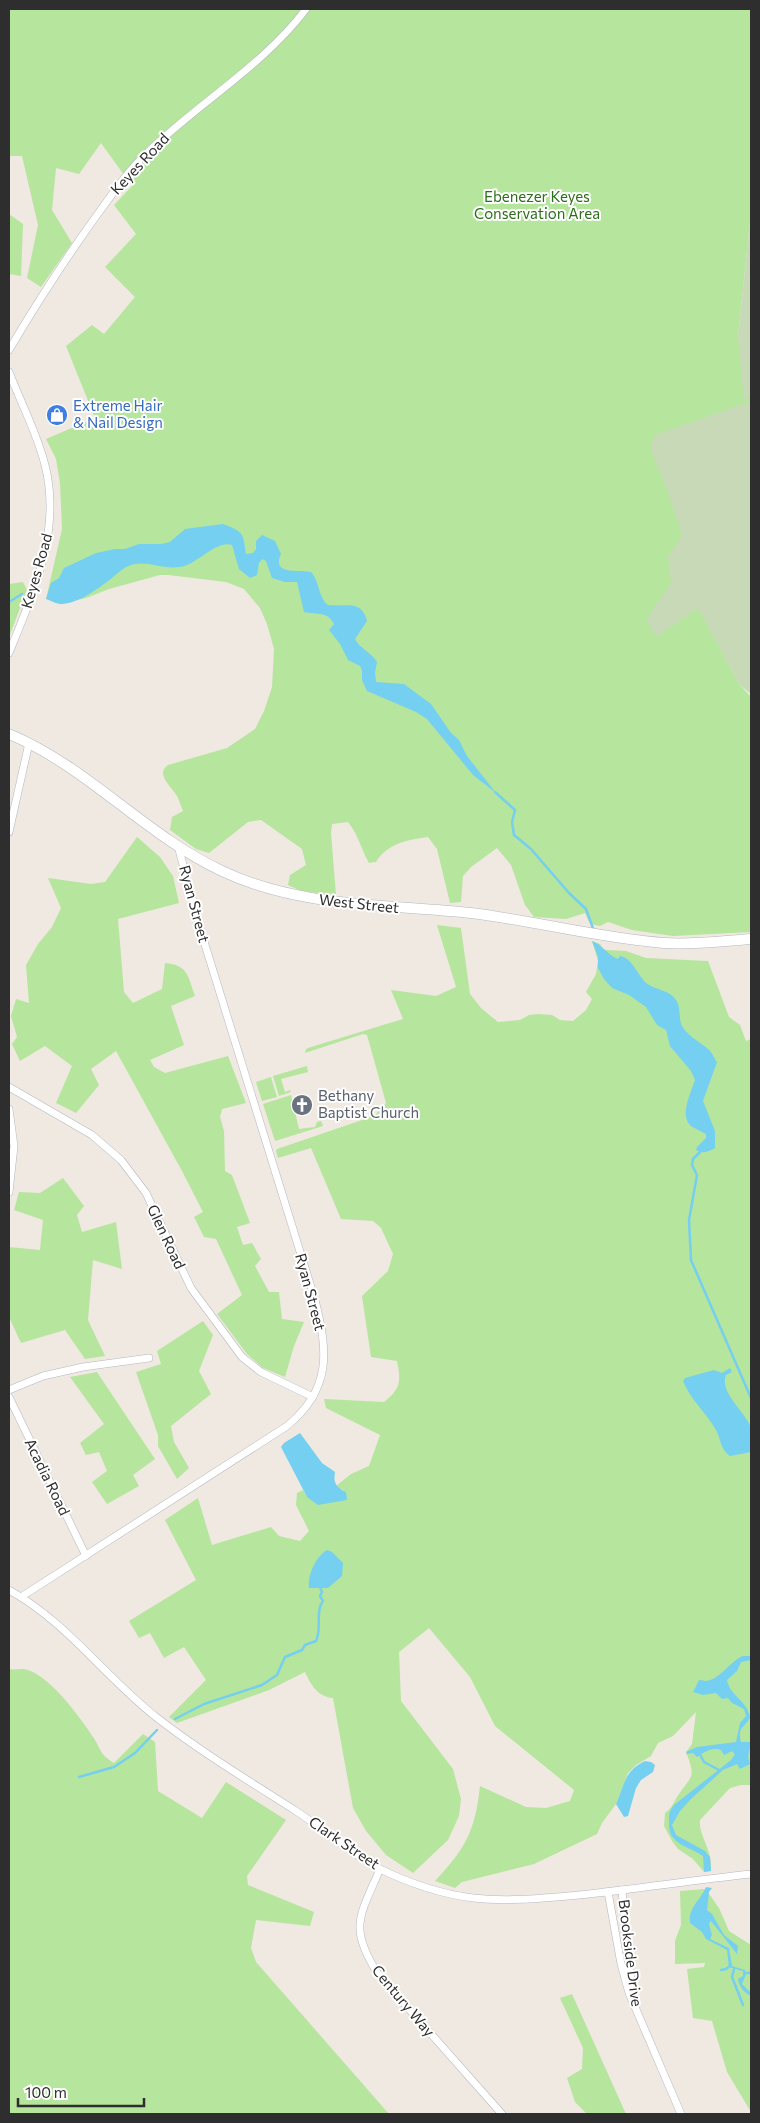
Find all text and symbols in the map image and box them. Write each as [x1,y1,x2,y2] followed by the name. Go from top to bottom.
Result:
[106,129,172,198] street label: Keyes Road
[474,187,600,222] park label: Ebenezer Keyes Conservation Area
[73,396,163,431] place label: Extreme Hair & Nail Design
[45,403,69,427] shop icon: Extreme Hair & Nail Design
[17,531,55,610] street label: Keyes Road
[176,863,214,944] street label: Ryan Street
[318,890,400,916] street label: West Street
[318,1086,419,1121] place label: Bethany Baptist Church
[290,1093,314,1117] church icon: Bethany Baptist Church
[144,1201,190,1272] street label: Glen Road
[292,1251,330,1332] street label: Ryan Street
[21,1435,74,1518] street label: Acadia Road
[306,1812,383,1872] street label: Clark Street
[615,1898,647,2008] street label: Brookside Drive
[369,1961,439,2040] street label: Century Way
[18,2076,144,2108] scale bar
[25,2083,67,2101] text: 100 m

